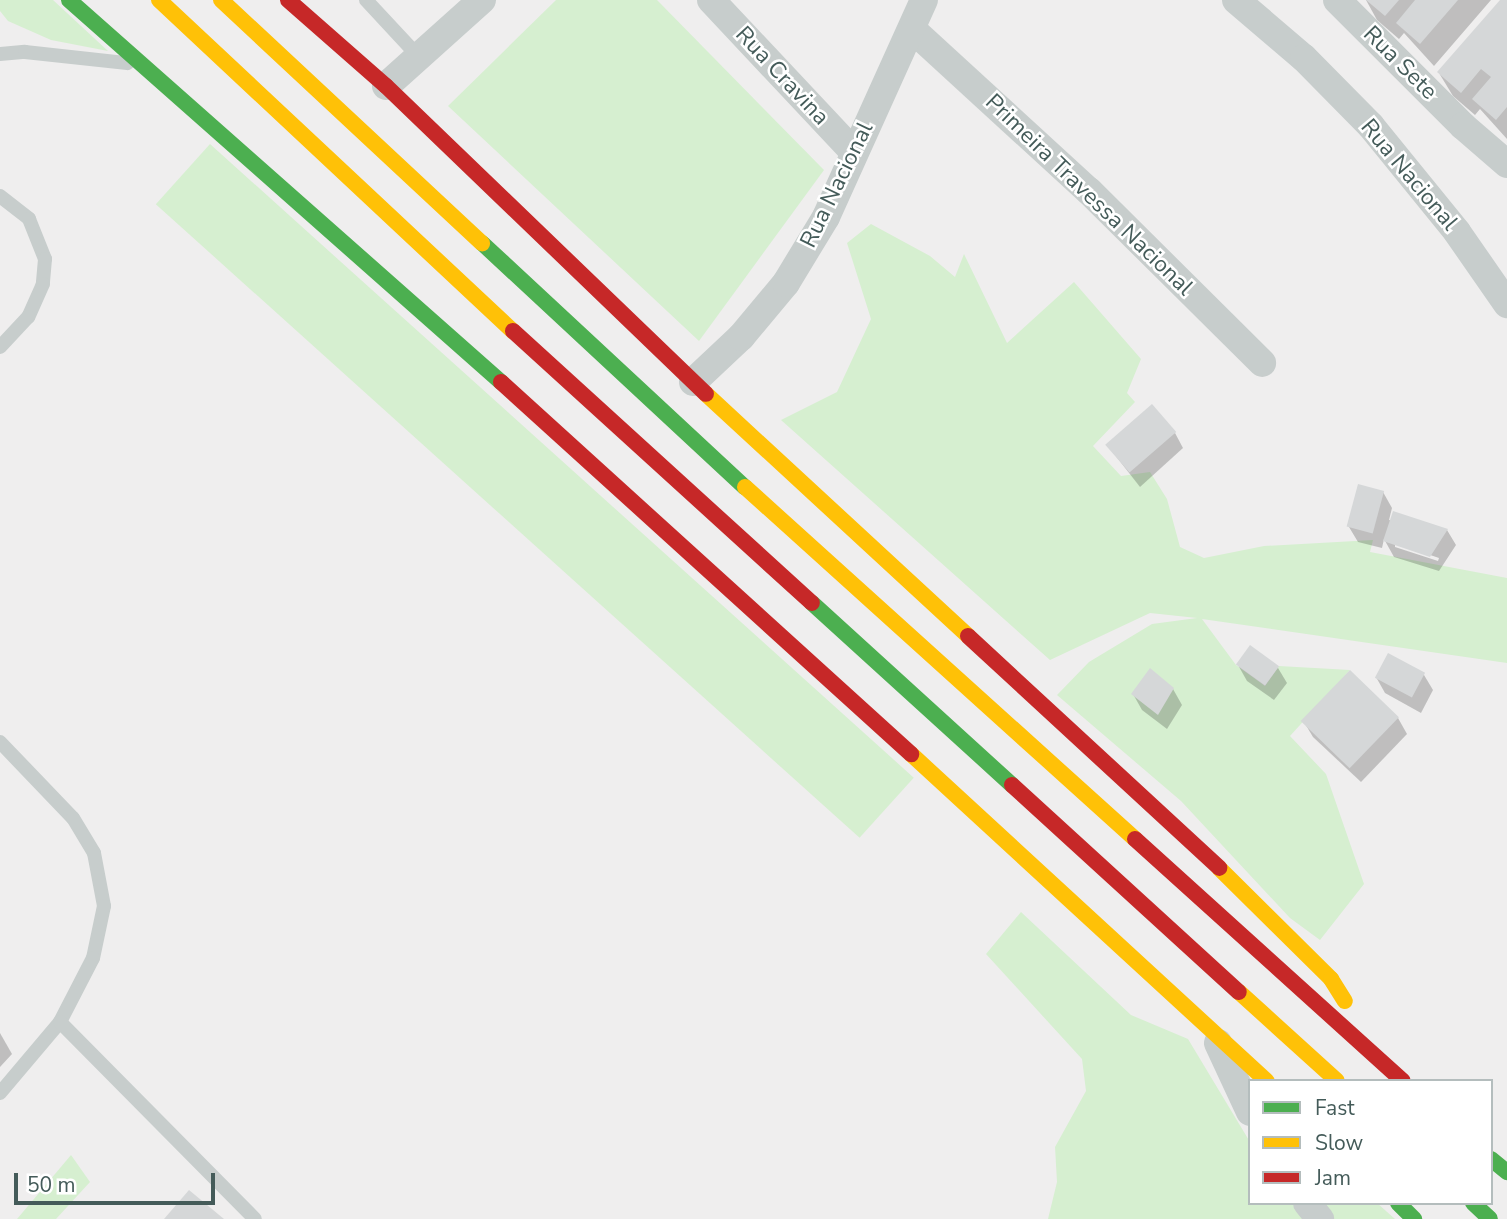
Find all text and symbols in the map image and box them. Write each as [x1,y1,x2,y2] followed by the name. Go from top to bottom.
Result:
[1357,20,1443,106] street label: Rua Sete
[729,21,835,131] street label: Rua Cravina
[979,89,1199,301] street label: Primeira Travessa Nacional
[1355,114,1463,236] street label: Rua Nacional
[795,118,879,252] street label: Rua Nacional
[1248,1079,1493,1205] legend
[1315,1094,1355,1122] text: Fast
[1315,1129,1363,1157] text: Slow
[18,1160,219,1204] scale bar
[1315,1164,1351,1192] text: Jam
[27,1171,76,1199] text: 50 m

